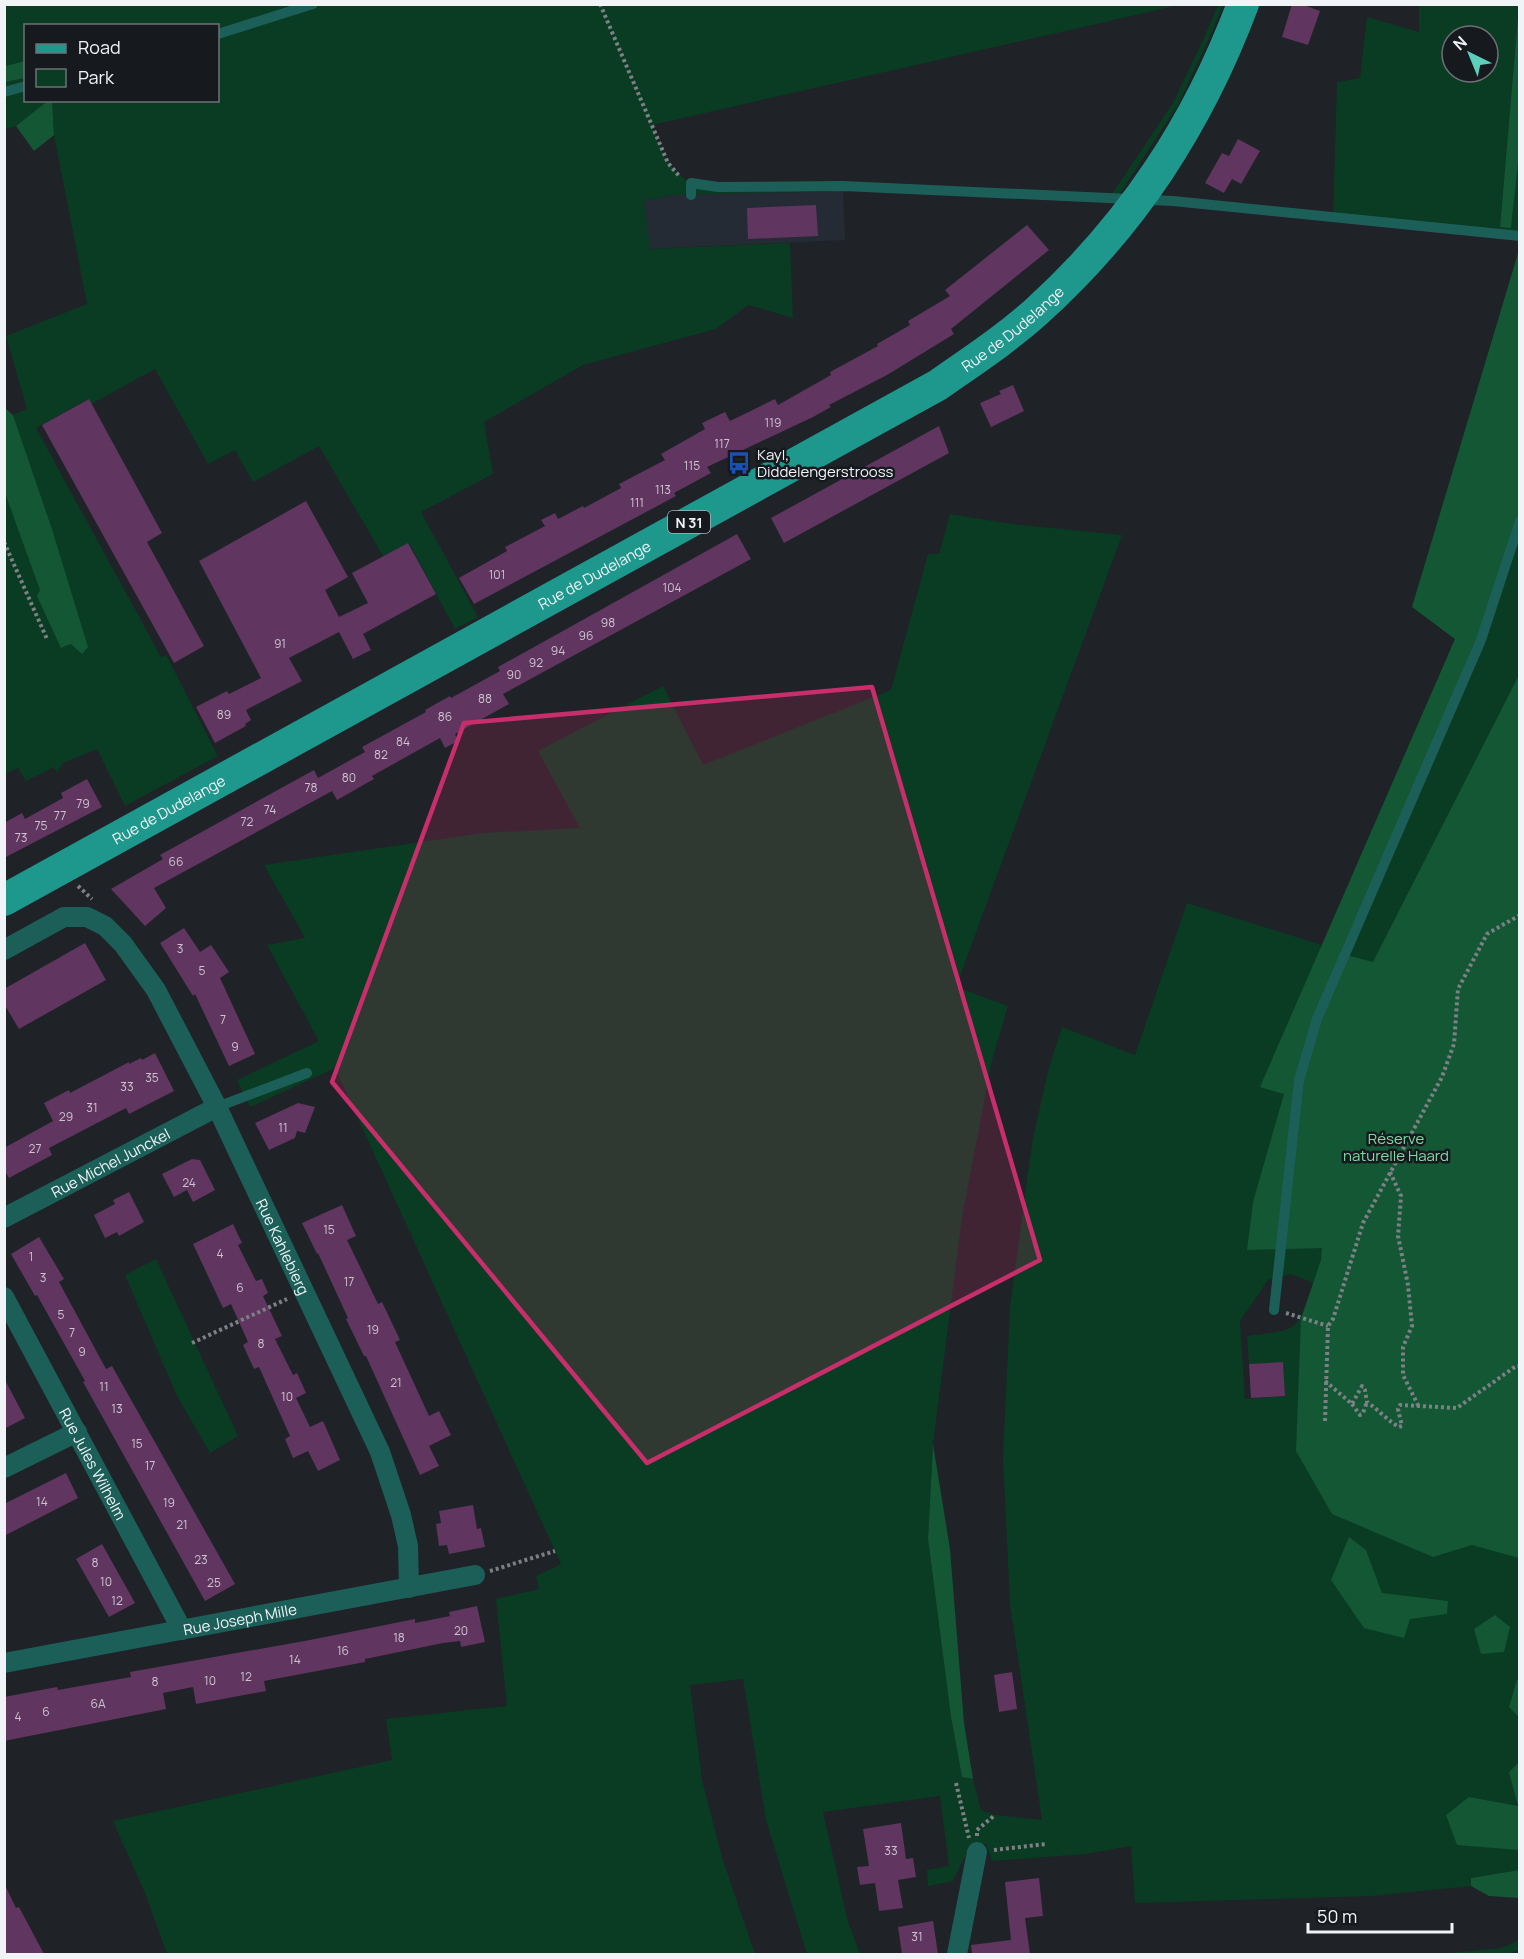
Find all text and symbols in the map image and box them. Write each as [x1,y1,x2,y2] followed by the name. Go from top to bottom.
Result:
[24,24,219,102] legend
[1440,24,1500,84] north arrow
[1448,31,1471,55] text: N
[78,35,121,59] text: Road
[78,65,115,89] text: Park
[957,281,1068,376] street label: Rue de Dudelange
[765,414,781,431] house number: 119
[714,435,730,452] house number: 117
[757,444,894,482] place label: Kayl, Diddelengerstrooss
[726,450,752,476] bus stop icon: Kayl, Diddelengerstrooss
[684,457,700,474] house number: 115
[655,481,671,498] house number: 113
[630,494,644,511] house number: 111
[668,511,710,533] road number: N 31
[534,535,655,614] street label: Rue de Dudelange
[489,566,505,583] house number: 101
[662,579,682,596] house number: 104
[601,614,615,631] house number: 98
[579,627,593,644] house number: 96
[274,635,286,652] house number: 91
[551,642,565,659] house number: 94
[529,654,543,671] house number: 92
[507,666,521,683] house number: 90
[478,690,492,707] house number: 88
[217,706,231,723] house number: 89
[438,708,452,725] house number: 86
[396,733,410,750] house number: 84
[374,746,388,763] house number: 82
[342,769,356,786] house number: 80
[108,770,229,849] street label: Rue de Dudelange
[305,779,318,796] house number: 78
[76,795,90,812] house number: 79
[264,801,276,818] house number: 74
[54,807,66,824] house number: 77
[241,813,254,830] house number: 72
[35,817,48,834] house number: 75
[15,829,27,846] house number: 73
[169,853,183,870] house number: 66
[177,940,183,957] house number: 3
[199,962,206,979] house number: 5
[220,1011,226,1028] house number: 7
[231,1038,239,1055] house number: 9
[145,1069,159,1086] house number: 35
[120,1078,134,1095] house number: 33
[86,1099,98,1116] house number: 31
[59,1108,73,1125] house number: 29
[278,1119,288,1136] house number: 11
[47,1123,174,1202] street label: Rue Michel Junckel
[1343,1128,1449,1166] park label: Réserve naturelle Haard
[29,1140,41,1157] house number: 27
[182,1174,196,1191] house number: 24
[251,1195,315,1298] street label: Rue Kahlebierg
[323,1221,335,1238] house number: 15
[216,1245,224,1262] house number: 4
[29,1248,33,1265] house number: 1
[40,1269,46,1286] house number: 3
[344,1273,354,1290] house number: 17
[236,1279,244,1296] house number: 6
[58,1306,65,1323] house number: 5
[367,1321,379,1338] house number: 19
[69,1324,75,1341] house number: 7
[258,1335,265,1352] house number: 8
[78,1343,86,1360] house number: 9
[390,1374,402,1391] house number: 21
[99,1378,109,1395] house number: 11
[281,1388,293,1405] house number: 10
[111,1400,123,1417] house number: 13
[55,1404,132,1523] street label: Rue Jules Wilhelm
[131,1435,143,1452] house number: 15
[145,1457,155,1474] house number: 17
[36,1493,48,1510] house number: 14
[163,1494,175,1511] house number: 19
[176,1516,188,1533] house number: 21
[194,1551,208,1568] house number: 23
[92,1554,99,1571] house number: 8
[100,1573,112,1590] house number: 10
[207,1574,221,1591] house number: 25
[111,1592,123,1609] house number: 12
[181,1598,299,1640] street label: Rue Joseph Mille
[454,1622,468,1639] house number: 20
[393,1629,405,1646] house number: 18
[337,1642,349,1659] house number: 16
[289,1651,301,1668] house number: 14
[240,1668,252,1685] house number: 12
[204,1672,216,1689] house number: 10
[152,1673,159,1690] house number: 8
[90,1695,106,1712] house number: 6A
[42,1703,50,1720] house number: 6
[14,1708,22,1725] house number: 4
[884,1842,898,1859] house number: 33
[1308,1896,1452,1934] scale bar
[1317,1904,1357,1928] text: 50 m
[911,1928,923,1945] house number: 31

